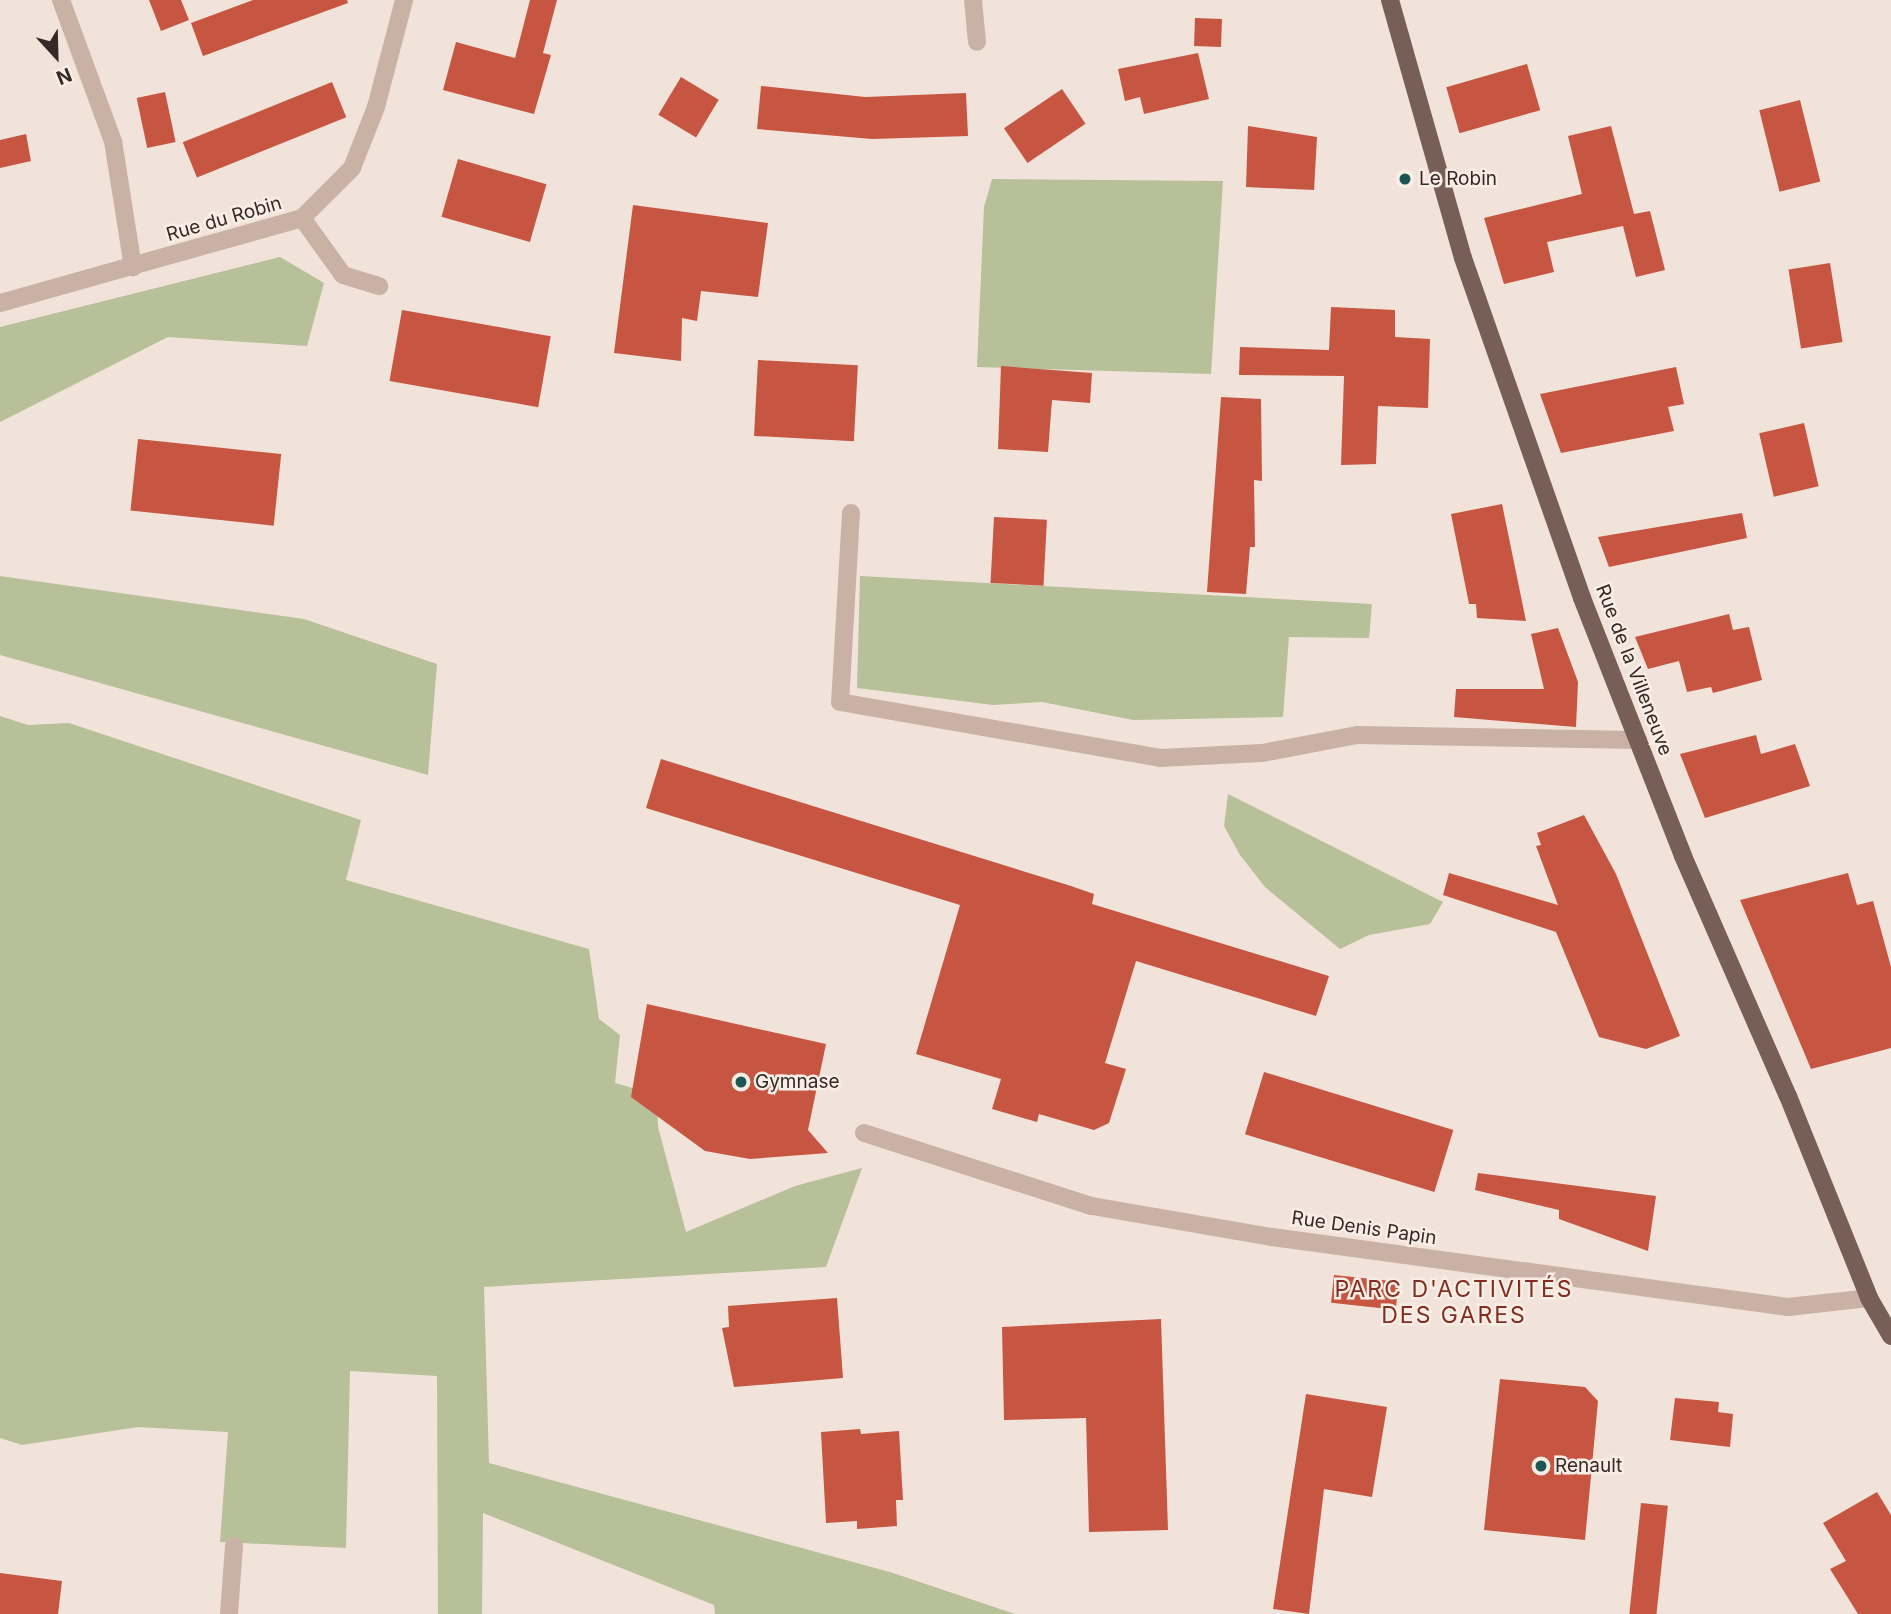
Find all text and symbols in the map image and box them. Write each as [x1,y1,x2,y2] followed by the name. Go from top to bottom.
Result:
[21,21,91,91] north arrow
[53,63,75,89] text: N
[1419,168,1497,190] place label: Le Robin
[1397,171,1413,187] marker: Le Robin
[164,192,284,246] street label: Rue du Robin
[1591,581,1677,759] street label: Rue de la Villeneuve
[755,1071,839,1093] place label: Gymnase
[733,1074,749,1090] marker: Gymnase
[1290,1207,1438,1249] street label: Rue Denis Papin
[1337,1275,1571,1329] district label: PARC D'ACTIVITÉS DES GARES
[1555,1455,1622,1477] place label: Renault
[1533,1458,1549,1474] marker: Renault

